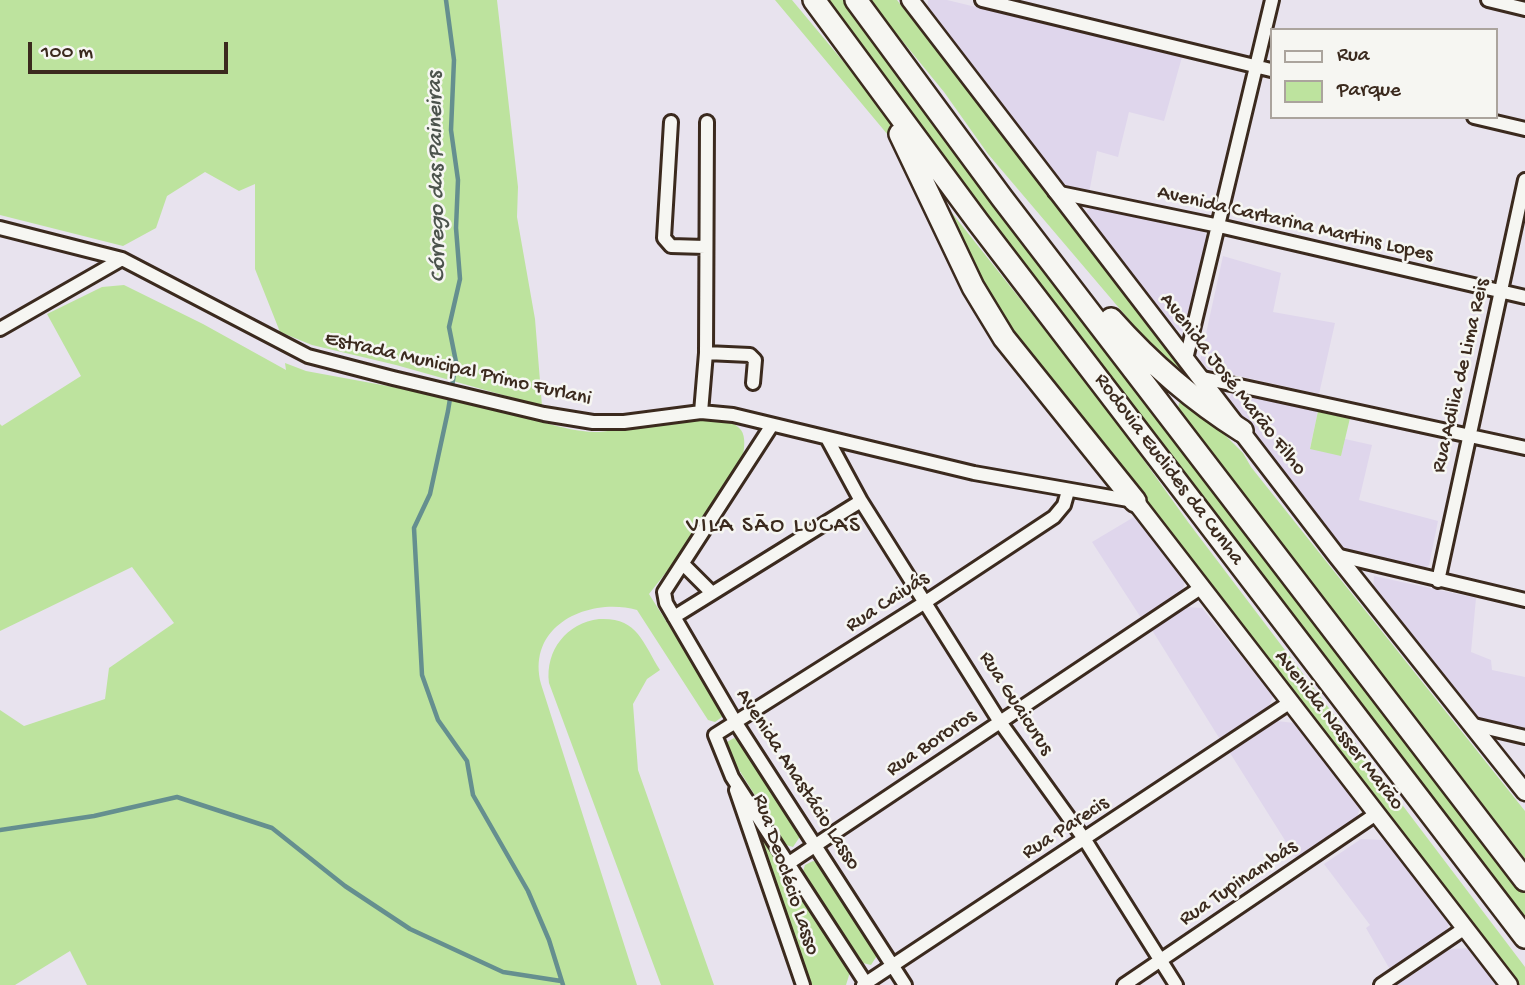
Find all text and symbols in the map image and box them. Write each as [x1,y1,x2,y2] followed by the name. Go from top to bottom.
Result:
[32,28,231,72] scale bar
[1270,28,1497,119] legend
[41,41,93,66] text: 100 m
[1337,44,1370,69] text: Rua
[422,71,454,283] water label: Córrego das Paineiras
[1337,79,1401,104] text: Parque
[1155,181,1435,269] street label: Avenida Cartarina Martins Lopes
[1427,276,1497,476] street label: Rua Adilia de Lima Reis
[1153,289,1311,481] street label: Avenida José Marão Filho
[322,327,594,413] street label: Estrada Municipal Primo Furlani
[1088,369,1248,571] street label: Rodovia Euclides da Cunha
[688,513,860,541] district label: VILA SÃO LUCAS
[842,567,934,639] street label: Rua Caiuás
[1268,646,1408,816] street label: Avenida Nasser Marão
[972,647,1058,761] street label: Rua Guaicurus
[729,685,865,875] street label: Avenida Anastácio Lasso
[882,705,982,783] street label: Rua Bororos
[746,791,824,959] street label: Rua Deoclécio Lasso
[1018,792,1114,866] street label: Rua Parecis
[1175,835,1303,933] street label: Rua Tupinambás

